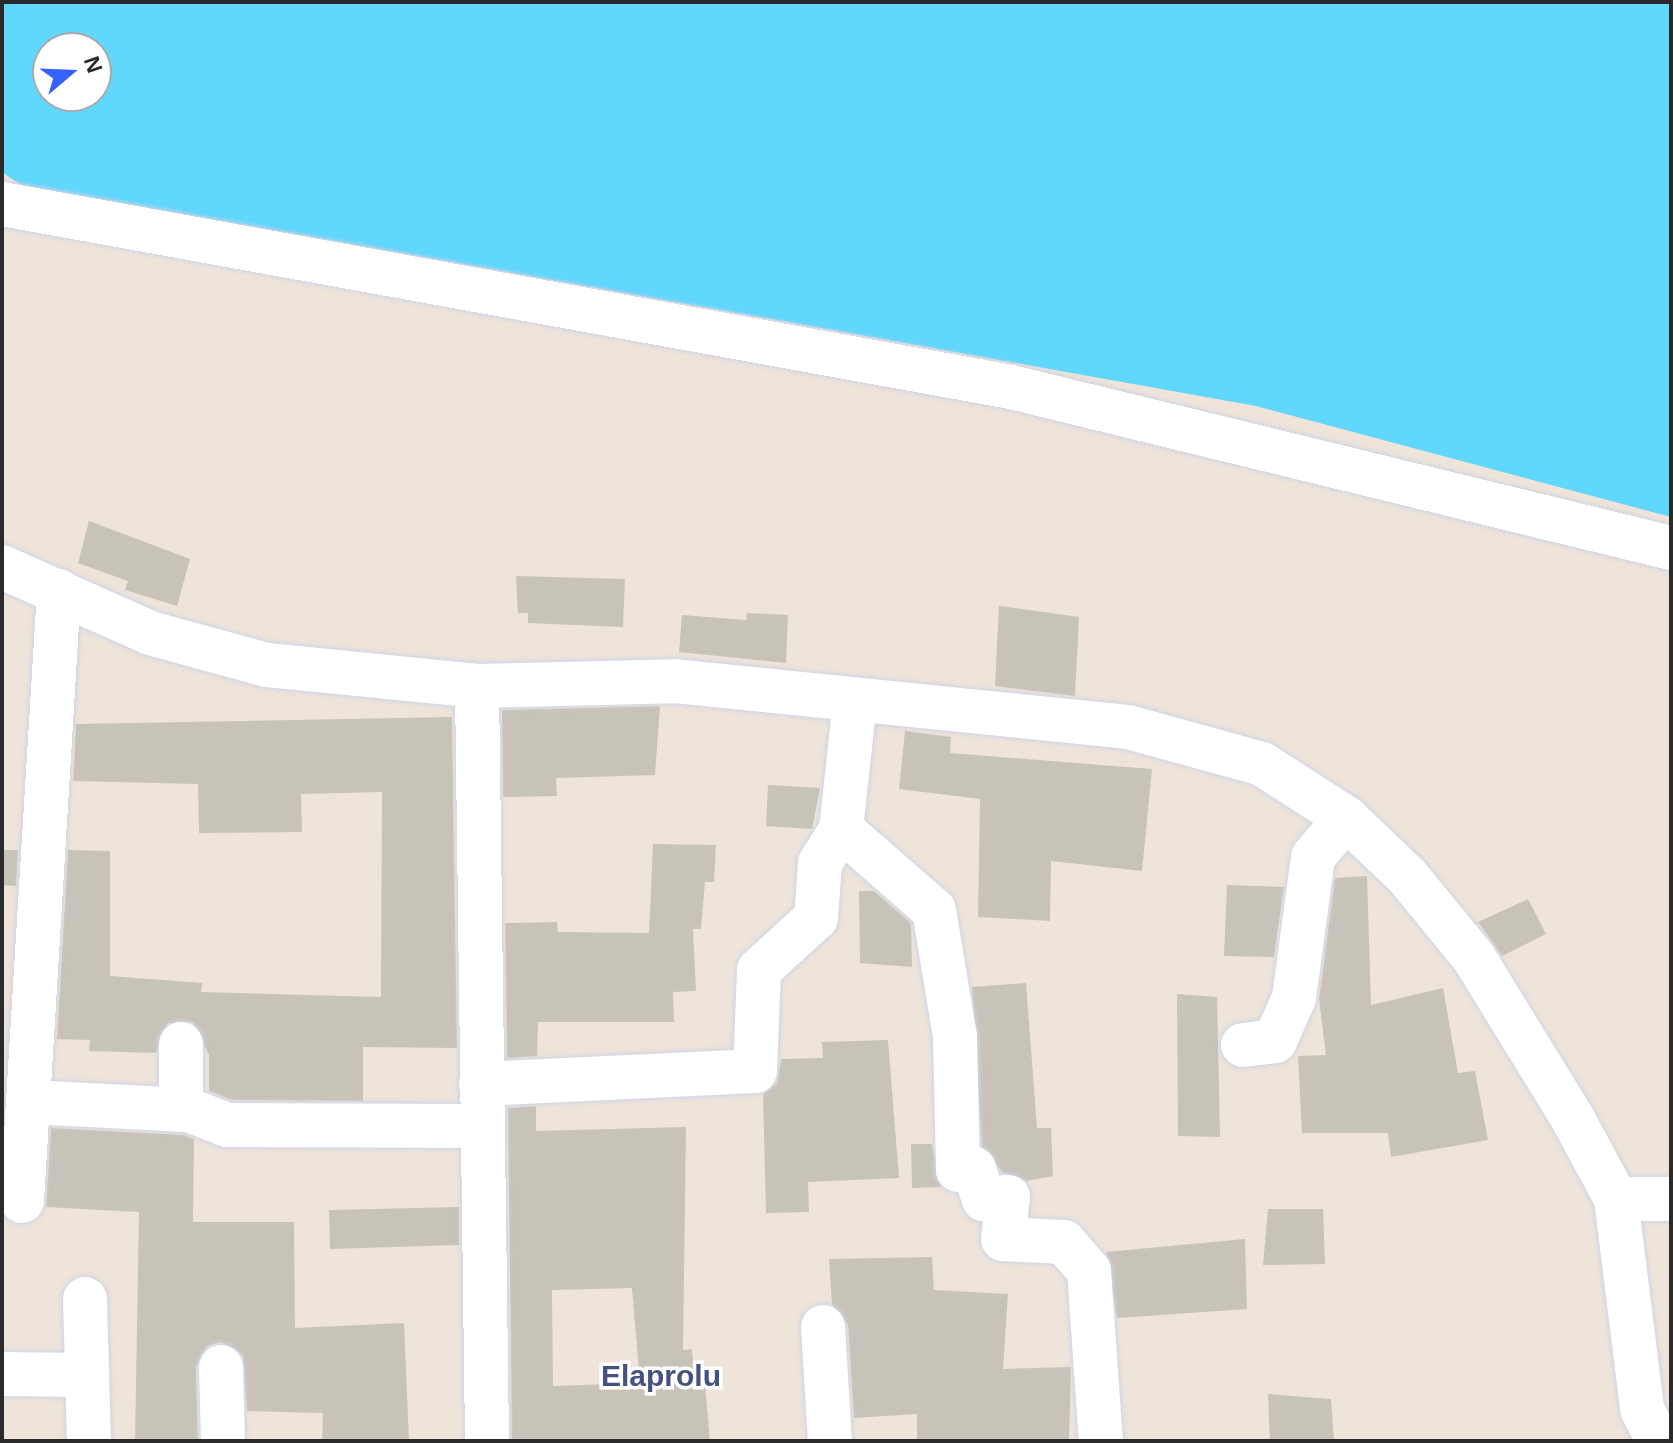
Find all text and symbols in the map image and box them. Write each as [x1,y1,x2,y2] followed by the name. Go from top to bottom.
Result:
[32,32,112,112] north arrow
[79,53,108,76] text: N
[601,1358,721,1394] district label: Elaprolu

